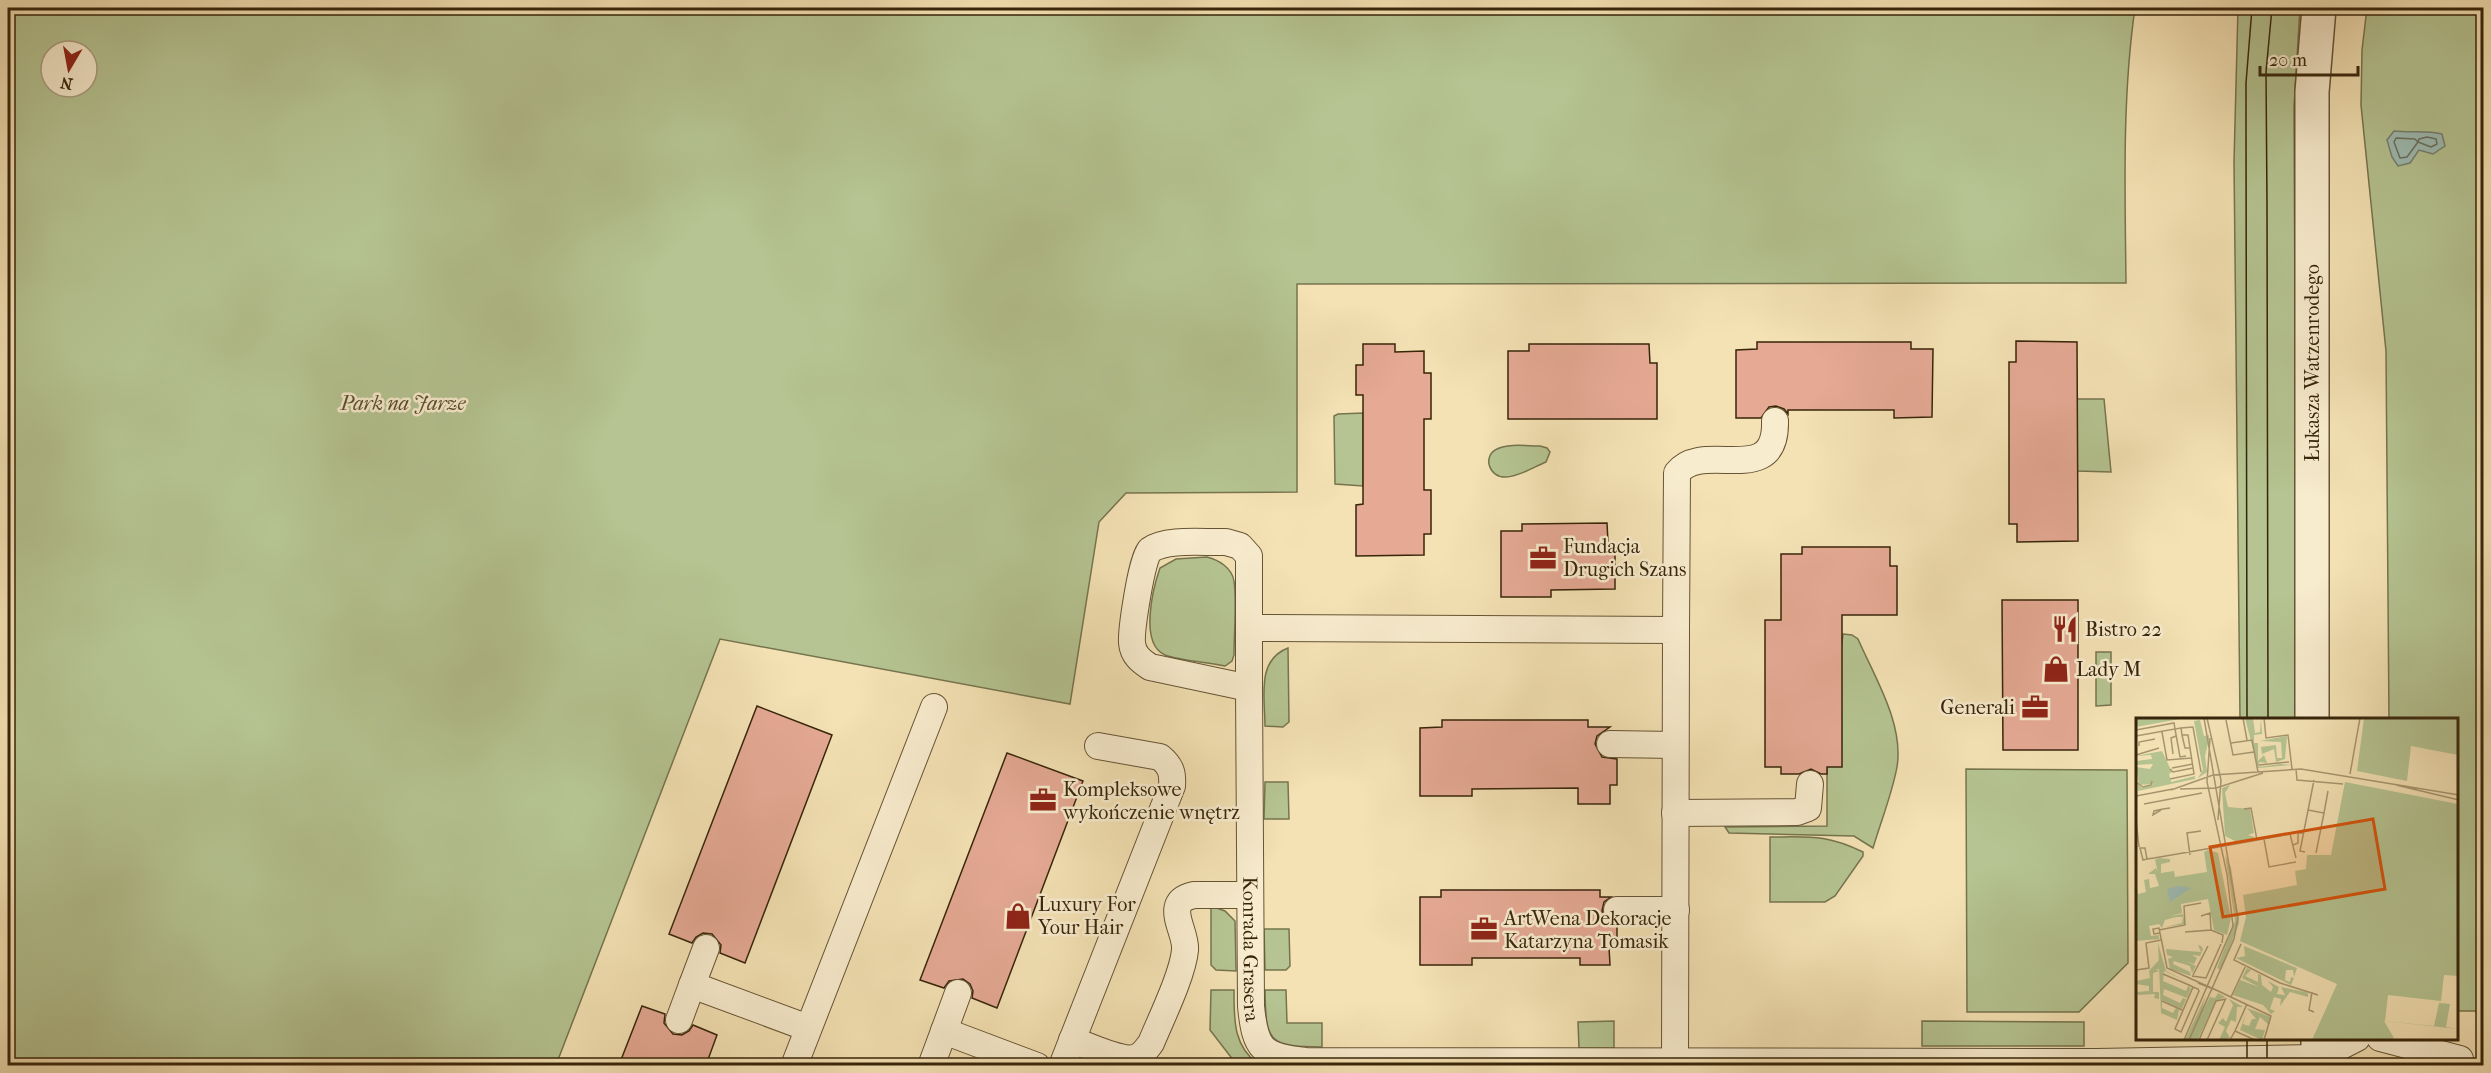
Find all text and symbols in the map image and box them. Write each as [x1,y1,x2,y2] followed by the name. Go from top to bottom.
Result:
[39,39,99,99] north arrow
[2260,39,2358,77] scale bar
[2269,50,2307,71] text: 20 m
[58,73,74,94] text: N
[2301,264,2324,462] street label: Łukasza Watzenrodego
[339,392,466,415] park label: Park na Jarze
[1563,535,1686,581] place label: Fundacja Drugich Szans
[1528,543,1558,573] office icon: Fundacja Drugich Szans
[2050,614,2080,644] restaurant icon: Bistro 22
[2085,618,2162,641] place label: Bistro 22
[2041,654,2071,684] shop icon: Lady M
[2076,658,2141,681] place label: Lady M
[2020,692,2050,722] office icon: Generali
[1940,696,2015,719] place label: Generali
[2136,718,2458,1040] inset map
[1062,778,1240,824] place label: Kompleksowe wykończenie wnętrz
[1028,785,1058,815] office icon: Kompleksowe wykończenie wnętrz
[1239,876,1264,1024] street label: Konrada Grasera
[1037,893,1136,939] place label: Luxury For Your Hair
[1003,901,1033,931] shop icon: Luxury For Your Hair
[1503,907,1672,953] place label: ArtWena Dekoracje Katarzyna Tomasik
[1469,914,1499,944] office icon: ArtWena Dekoracje Katarzyna Tomasik

